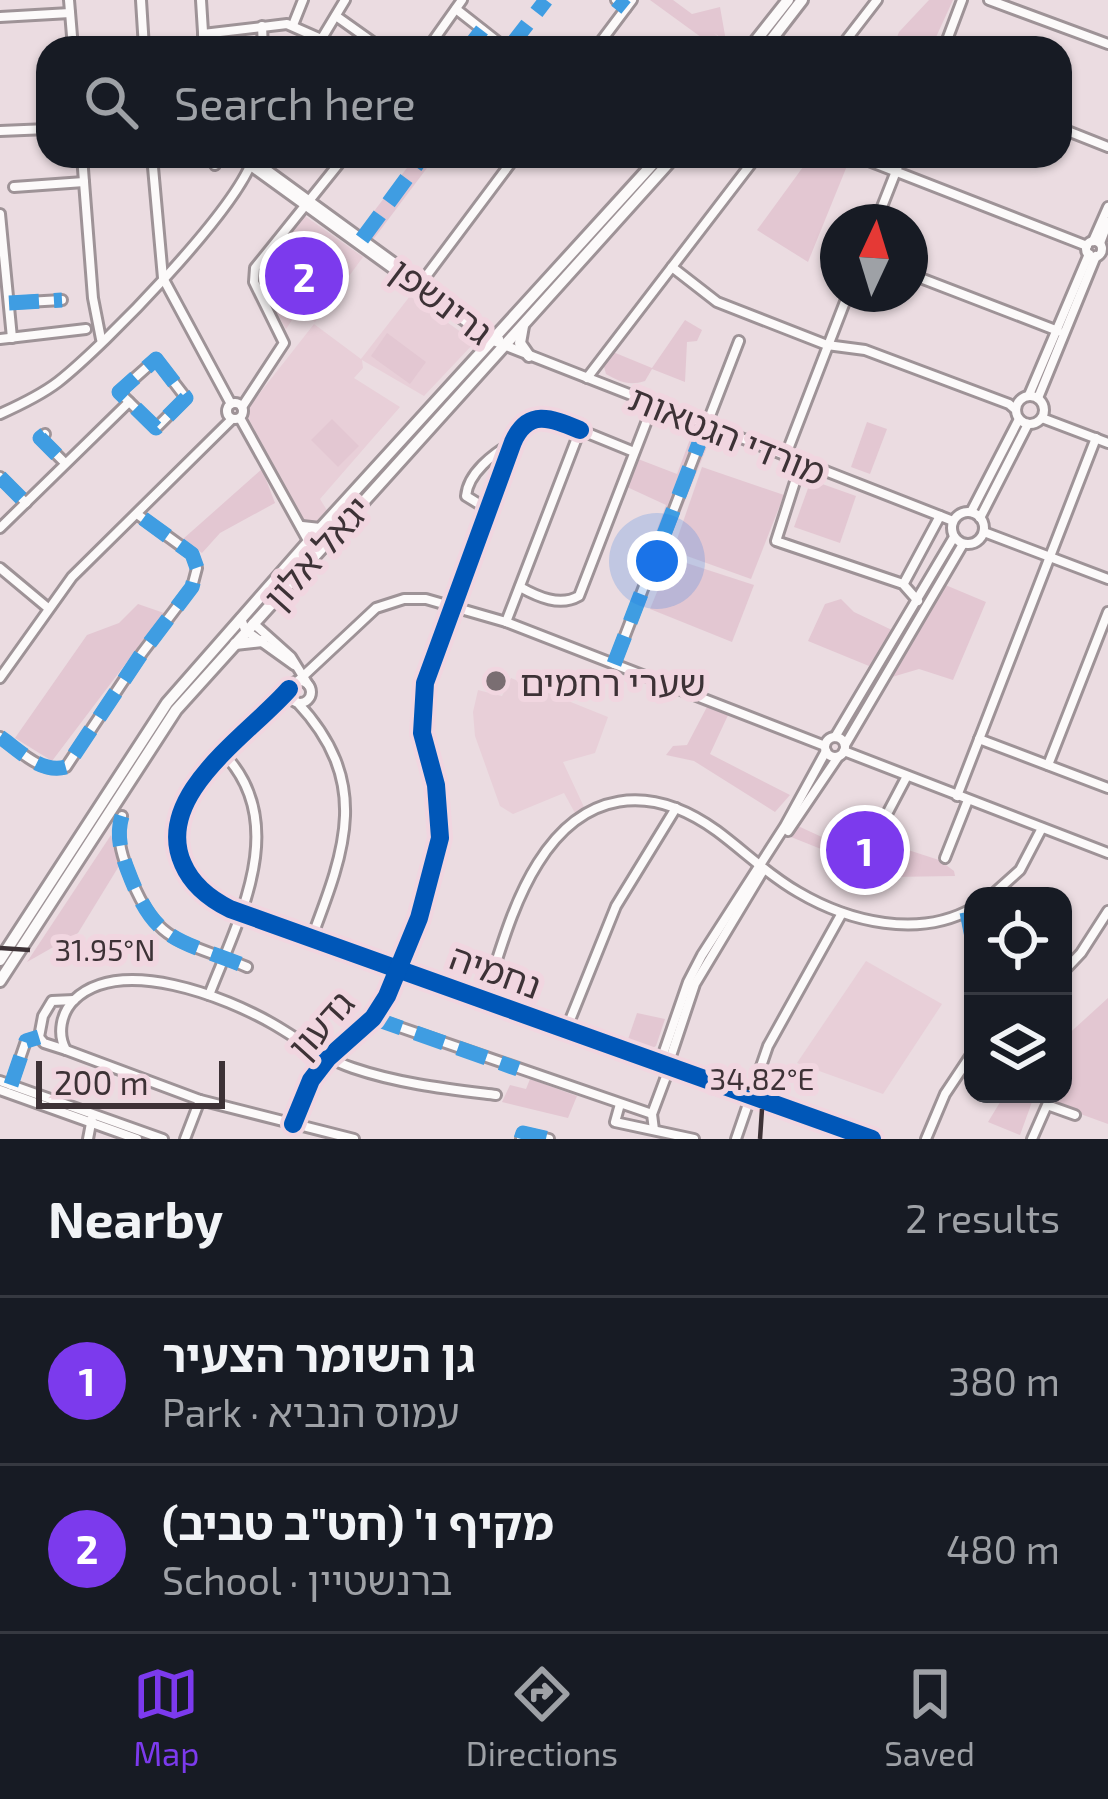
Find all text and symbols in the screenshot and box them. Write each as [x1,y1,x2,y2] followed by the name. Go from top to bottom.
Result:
[36,36,1072,168] search box
[78,69,144,135] icon: search
[174,75,416,129] text: Search here
[820,204,928,312] north arrow
[265,231,343,321] pin: 2
[383,248,501,352] street label: גרינשפן
[624,375,832,493] street label: מורדי הגטאות
[254,487,378,617] street label: יגאל אלון
[627,531,687,591] your location
[520,660,706,703] place label: שערי רחמים
[483,668,509,694] marker: שערי רחמים
[826,805,904,895] pin: 1
[964,887,1072,1103] map controls
[964,887,1072,995] button: locate
[55,931,155,967] text: 31.95°N
[445,934,547,1006] street label: נחמיה
[278,981,362,1067] street label: גדעון
[964,995,1072,1103] button: layers
[36,1055,225,1108] scale bar
[710,1060,814,1096] text: 34.82°E
[54,1062,149,1102] text: 200 m
[48,1187,223,1248] text: Nearby
[905,1194,1060,1241] text: 2 results
[162,1327,475,1381] text: גן השומר הצעיר
[79,1357,95,1404] text: 1
[948,1357,1060,1404] text: 380 m
[162,1388,460,1435] text: Park · עמוס הנביא
[162,1495,554,1549] text: מקיף ו' (חט"ב טביב)
[76,1525,98,1572] text: 2
[946,1525,1060,1572] text: 480 m
[162,1556,453,1603] text: School · ברנשטיין
[133,1661,199,1773] tab: Map
[466,1661,618,1773] tab: Directions
[884,1661,975,1773] tab: Saved

